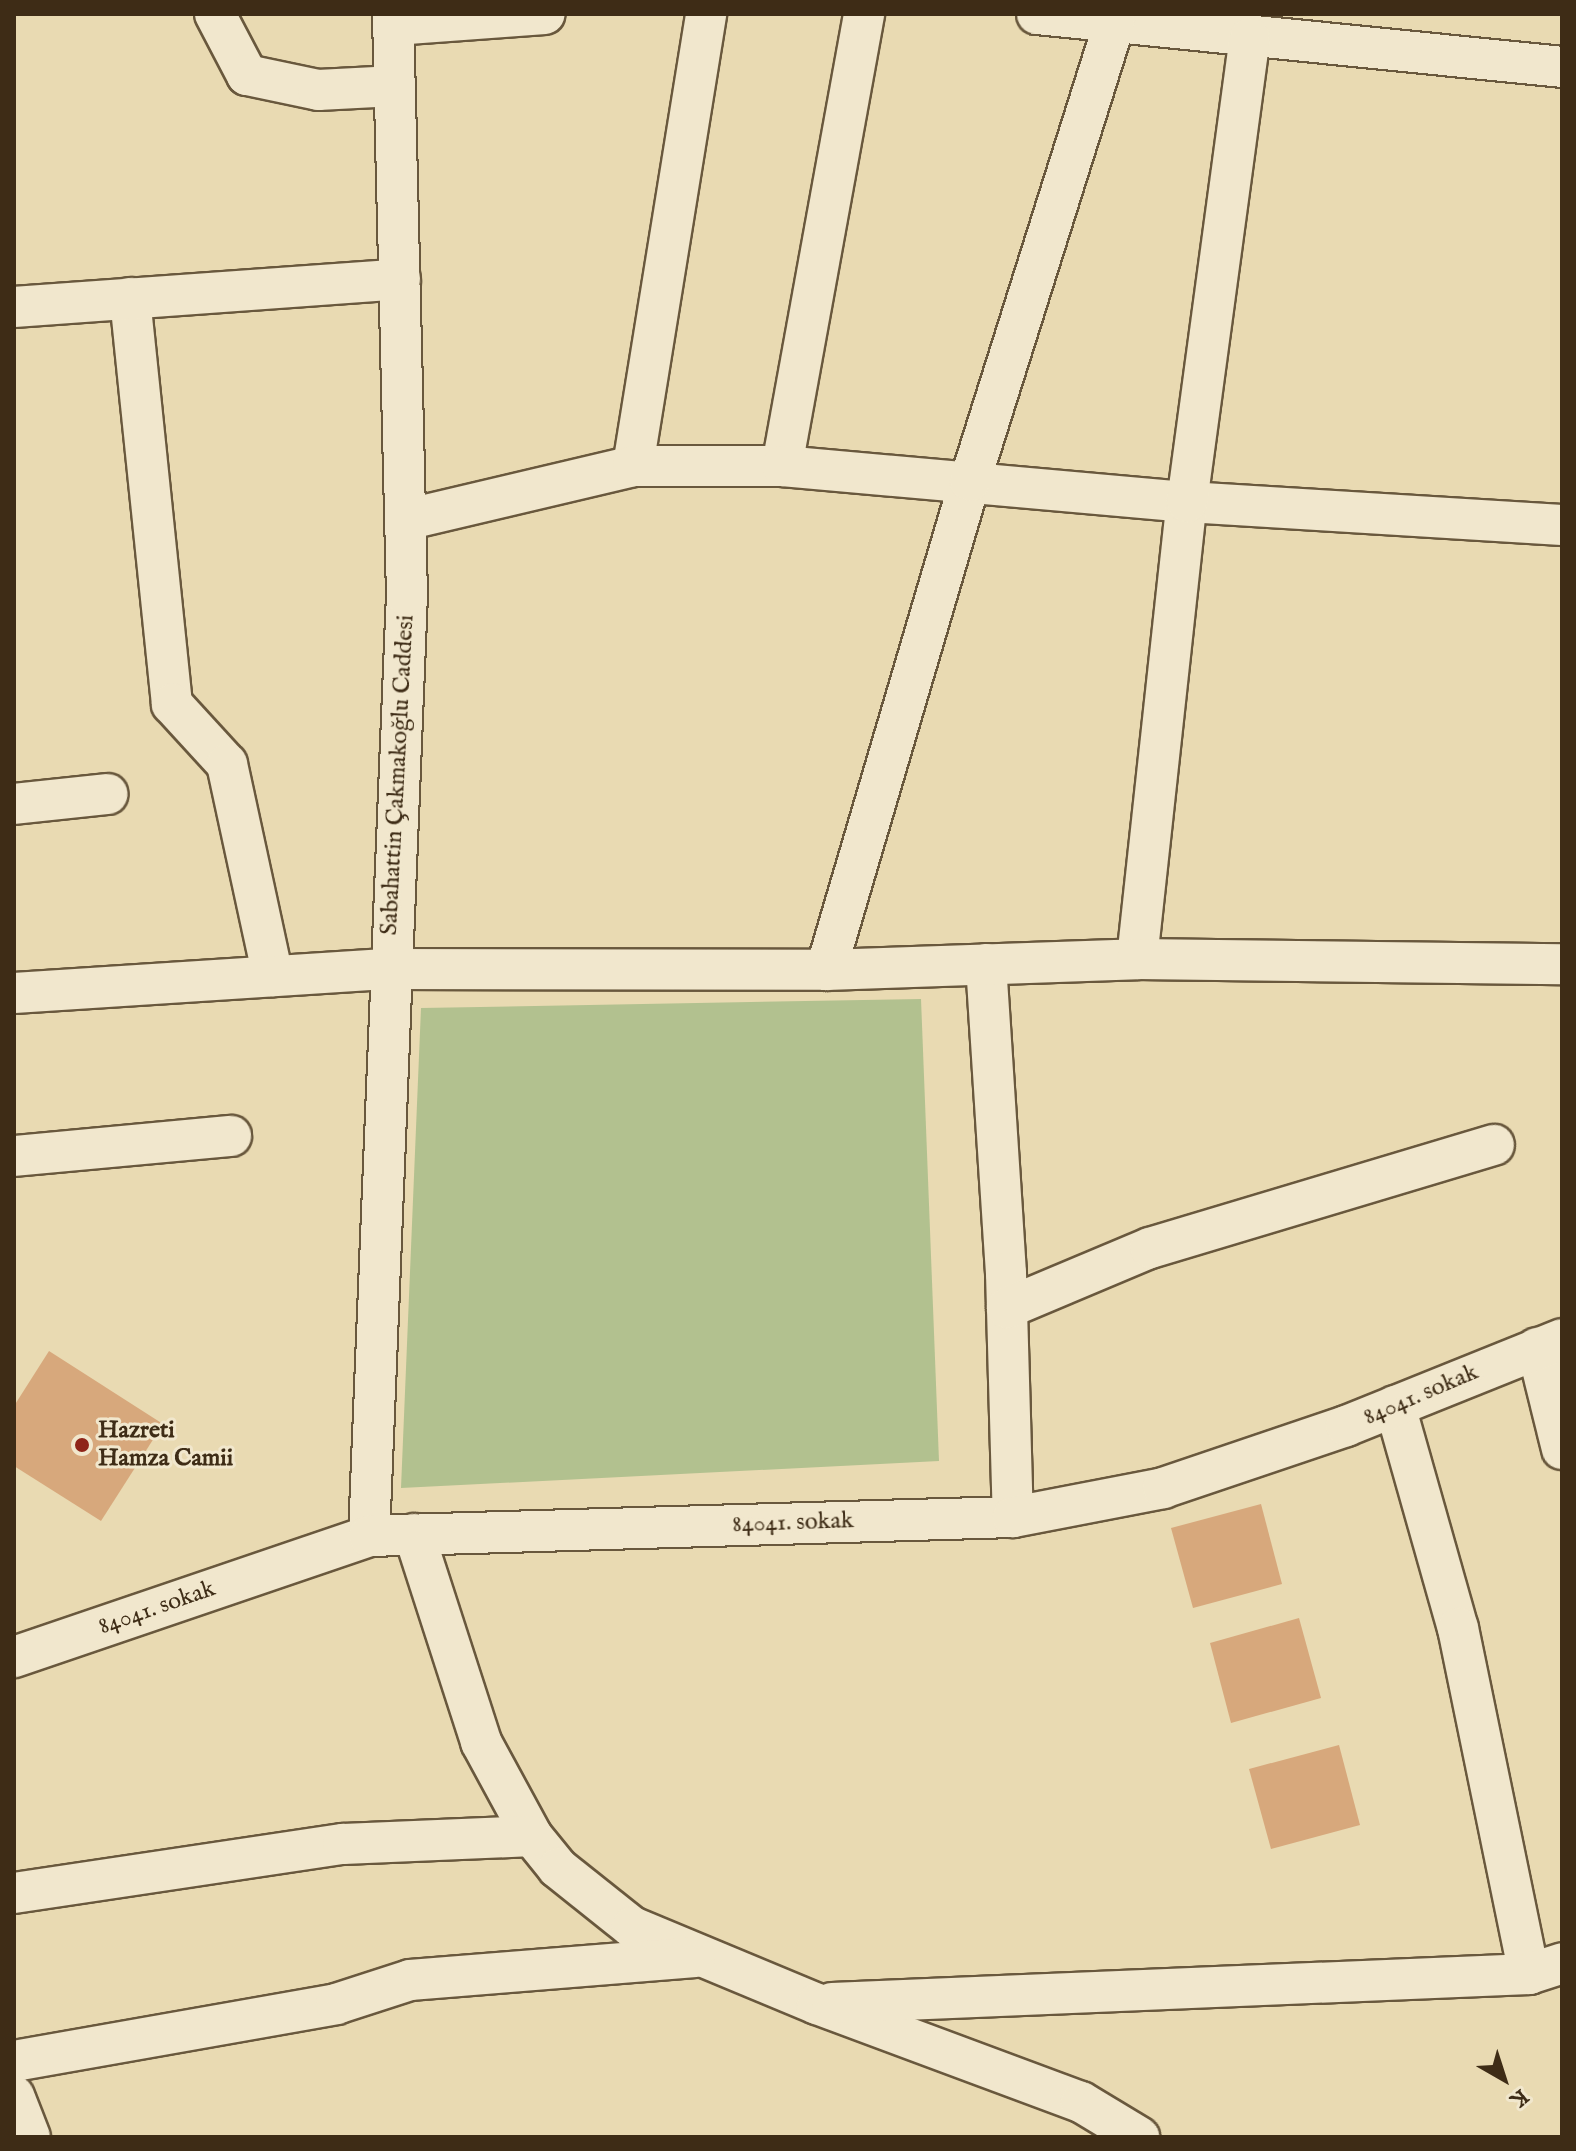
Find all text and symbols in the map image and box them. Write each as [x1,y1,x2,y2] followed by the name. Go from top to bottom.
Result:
[375,614,421,936] street label: Sabahattin Çakmakoğlu Caddesi
[1360,1358,1482,1432] street label: 84041. sokak
[98,1417,233,1473] place label: Hazreti Hamza Camii
[73,1436,91,1454] marker: Hazreti Hamza Camii
[732,1506,854,1540] street label: 84041. sokak
[95,1575,219,1641] street label: 84041. sokak
[1464,2039,1544,2119] north arrow
[1504,2082,1534,2114] text: K

